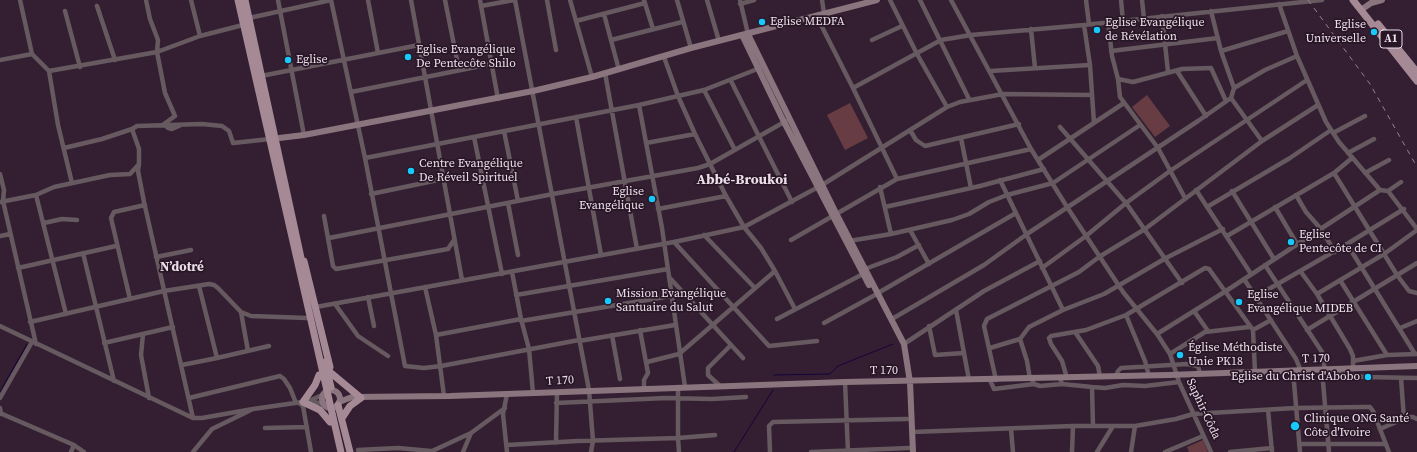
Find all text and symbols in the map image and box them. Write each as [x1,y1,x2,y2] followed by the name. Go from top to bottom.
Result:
[770,15,845,29] place label: Eglise MEDFA
[1105,16,1205,44] place label: Eglise Evangélique de Révélation
[757,17,767,27] marker: Eglise MEDFA
[1306,18,1366,46] place label: Eglise Universelle
[1092,25,1102,35] marker: Eglise Evangélique de Révélation
[1369,27,1379,37] marker: Eglise Universelle
[1380,30,1402,48] road number: A1
[416,43,516,71] place label: Eglise Evangélique De Pentecôte Shilo
[403,52,413,62] marker: Eglise Evangélique De Pentecôte Shilo
[296,53,328,67] place label: Eglise
[283,55,293,65] marker: Eglise
[419,157,523,185] place label: Centre Evangélique De Réveil Spirituel
[406,166,416,176] marker: Centre Evangélique De Réveil Spirituel
[697,172,787,188] district label: Abbé-Broukoi
[579,185,644,213] place label: Eglise Evangélique
[647,194,657,204] marker: Eglise Evangélique
[1299,228,1382,256] place label: Eglise Pentecôte de CI
[1286,237,1296,247] marker: Eglise Pentecôte de CI
[160,260,204,276] district label: N’dotré
[616,287,726,315] place label: Mission Evangélique Santuaire du Salut
[1247,288,1353,316] place label: Eglise Evangélique MIDEB
[603,296,613,306] marker: Mission Evangélique Santuaire du Salut
[1234,297,1244,307] marker: Eglise Evangélique MIDEB
[1188,341,1282,369] place label: Église Méthodiste Unie PK18
[1175,350,1185,360] marker: Église Méthodiste Unie PK18
[1302,351,1330,367] street label: T 170
[870,364,898,378] street label: T 170
[1231,370,1360,384] place label: Eglise du Christ d'Abobo
[1363,372,1373,382] marker: Eglise du Christ d'Abobo
[546,373,574,389] street label: T 170
[1183,376,1223,442] street label: Saphir-Côda
[1304,412,1409,440] place label: Clinique ONG Santé Côte d'Ivoire
[1289,420,1301,432] marker: Clinique ONG Santé Côte d'Ivoire

